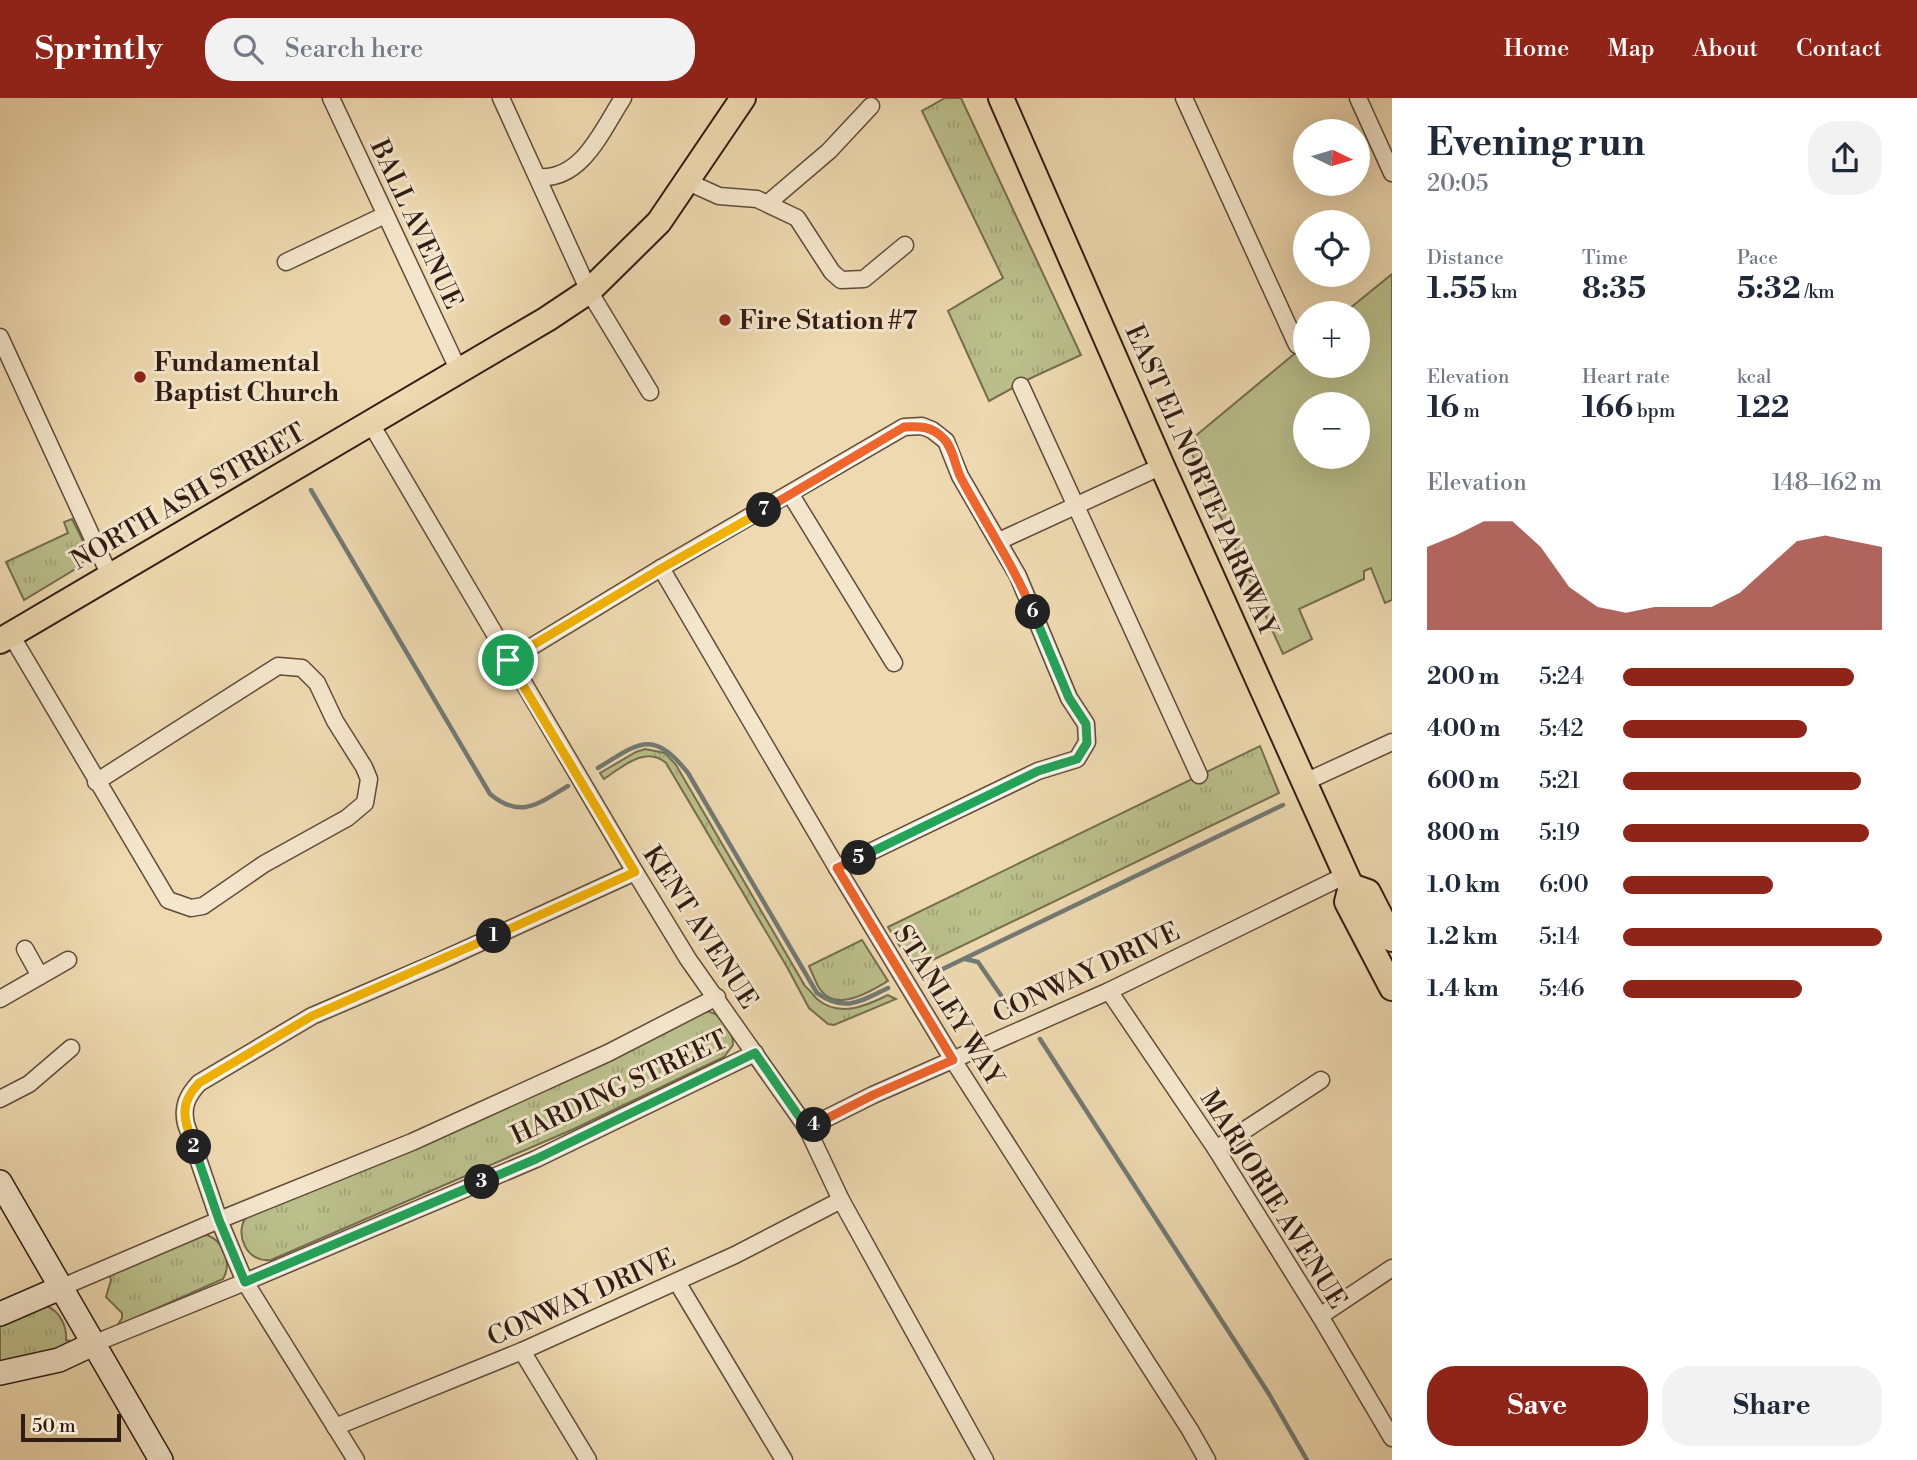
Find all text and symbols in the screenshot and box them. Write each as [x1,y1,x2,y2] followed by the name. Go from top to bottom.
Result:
[205,18,695,81] search box
[35,29,163,70] text: Sprintly
[229,30,267,68] icon: search
[285,33,423,65] text: Search here
[1504,34,1569,64] text: Home
[1607,34,1655,64] text: Map
[1693,34,1758,64] text: About
[1796,34,1882,64] text: Contact
[1293,119,1370,196] north arrow
[1293,119,1370,469] map controls
[1427,120,1645,167] text: Evening run
[1808,121,1882,195] button: share
[362,134,469,314] street label: BALL AVENUE
[1427,170,1488,198] text: 20:05
[1293,210,1370,287] button: locate
[1427,246,1504,270] text: Distance
[1582,246,1628,270] text: Time
[1737,246,1778,270] text: Pace
[1427,270,1487,308] text: 1.55
[1582,270,1646,308] text: 8:35
[1737,270,1801,308] text: 5:32
[1487,280,1518,304] text: km
[1801,280,1835,304] text: /km
[1293,301,1370,378] button: +
[739,305,917,337] place label: Fire Station #7
[717,312,733,328] marker: Fire Station #7
[1118,320,1285,643] street label: EAST EL NORTE PARKWAY
[154,347,339,409] place label: Fundamental Baptist Church
[1427,365,1509,389] text: Elevation
[1582,365,1670,389] text: Heart rate
[1737,365,1771,389] text: kcal
[132,369,148,385] marker: Fundamental Baptist Church
[1427,389,1459,427] text: 16
[1582,389,1633,427] text: 166
[1737,389,1790,427] text: 122
[1293,392,1370,469] button: −
[1459,399,1480,423] text: m
[1633,399,1676,423] text: bpm
[66,417,311,577] street label: NORTH ASH STREET
[1427,469,1527,497] text: Elevation
[1772,469,1882,497] text: 148–162 m
[746,492,782,528] pin: 7
[758,497,769,521] text: 7
[1016,594,1050,630] pin: 6
[1027,599,1038,623] text: 6
[478,630,538,690] pin
[489,641,527,679] icon: arrive
[1427,663,1499,691] text: 200 m
[1539,663,1584,691] text: 5:24
[1427,715,1500,743] text: 400 m
[1539,715,1584,743] text: 5:42
[1427,767,1500,795] text: 600 m
[1539,767,1580,795] text: 5:21
[1427,819,1500,847] text: 800 m
[1539,819,1580,847] text: 5:19
[636,840,765,1015] street label: KENT AVENUE
[842,840,876,876] pin: 5
[853,845,864,869] text: 5
[1427,871,1500,899] text: 1.0 km
[1539,871,1589,899] text: 6:00
[988,916,1185,1030] street label: CONWAY DRIVE
[476,918,512,954] pin: 1
[886,920,1011,1093] street label: STANLEY WAY
[489,923,498,947] text: 1
[1427,923,1498,951] text: 1.2 km
[1539,923,1580,951] text: 5:14
[1427,975,1499,1003] text: 1.4 km
[1539,975,1585,1003] text: 5:46
[506,1024,733,1152] street label: HARDING STREET
[1193,1084,1353,1315] street label: MARJORIE AVENUE
[796,1108,832,1142] pin: 4
[807,1112,820,1136] text: 4
[176,1130,212,1164] pin: 2
[188,1134,199,1158] text: 2
[464,1164,500,1200] pin: 3
[476,1169,487,1193] text: 3
[482,1242,680,1354] street label: CONWAY DRIVE
[1427,1366,1648,1446] button: Save
[1662,1366,1882,1446] button: Share
[21,1411,121,1443] scale bar
[32,1414,76,1438] text: 50 m

